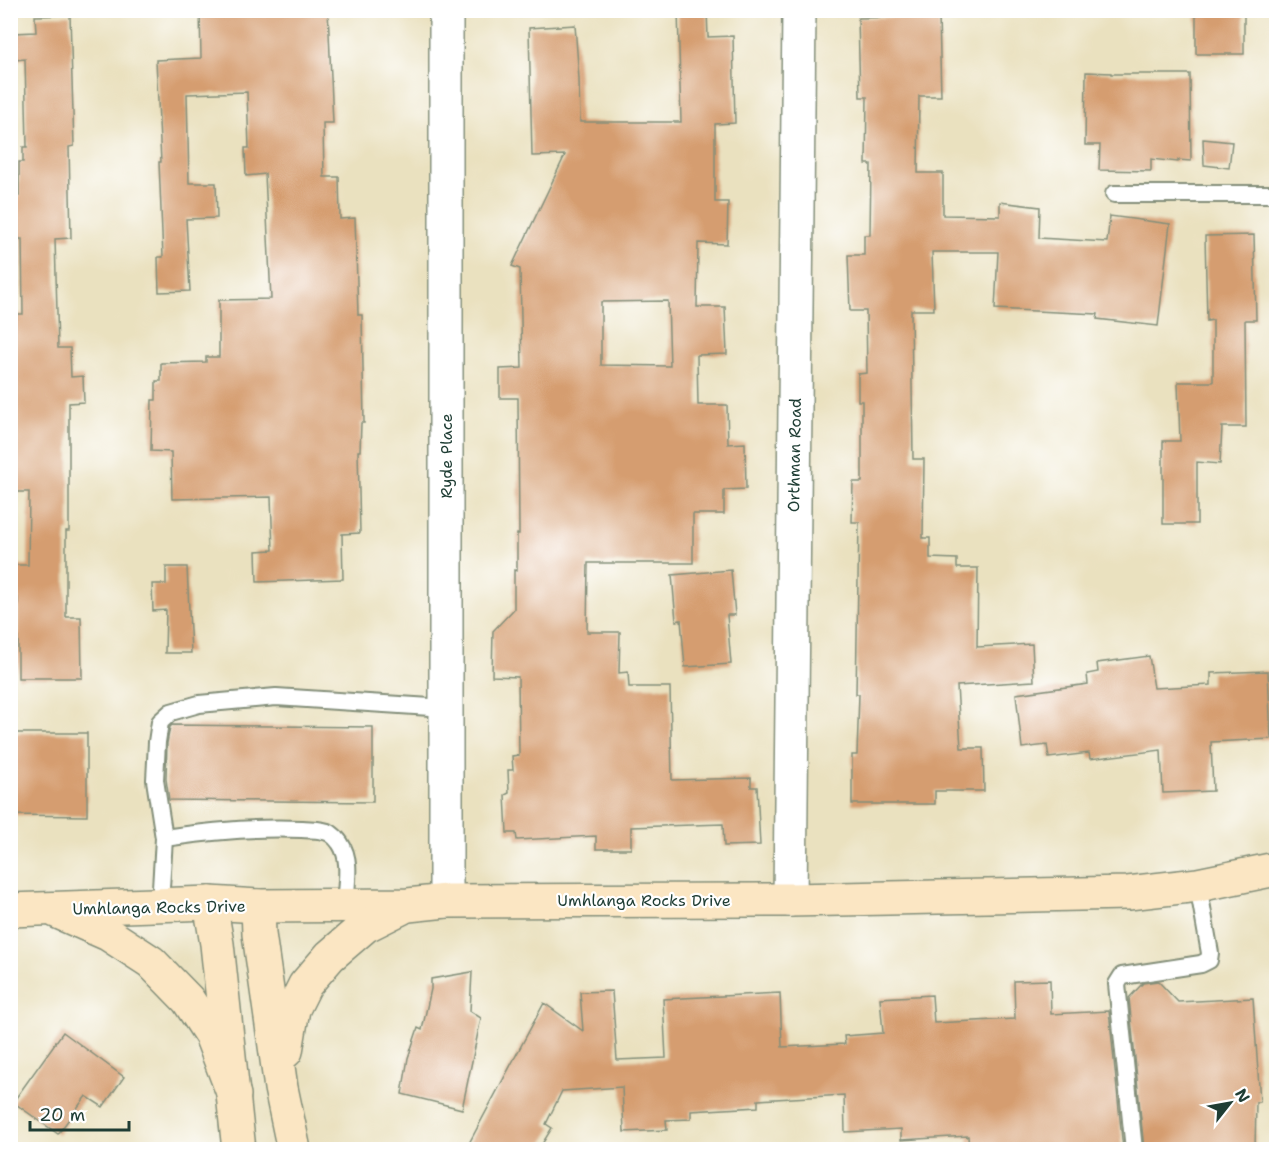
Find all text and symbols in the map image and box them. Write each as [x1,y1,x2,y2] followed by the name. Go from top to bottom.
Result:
[783,398,806,512] street label: Orthman Road
[436,413,457,499] street label: Ryde Place
[557,890,731,911] street label: Umhlanga Rocks Drive
[72,895,246,920] street label: Umhlanga Rocks Drive
[1200,1073,1260,1133] north arrow
[1230,1085,1255,1106] text: N
[30,1094,129,1132] scale bar
[39,1103,85,1127] text: 20 m

